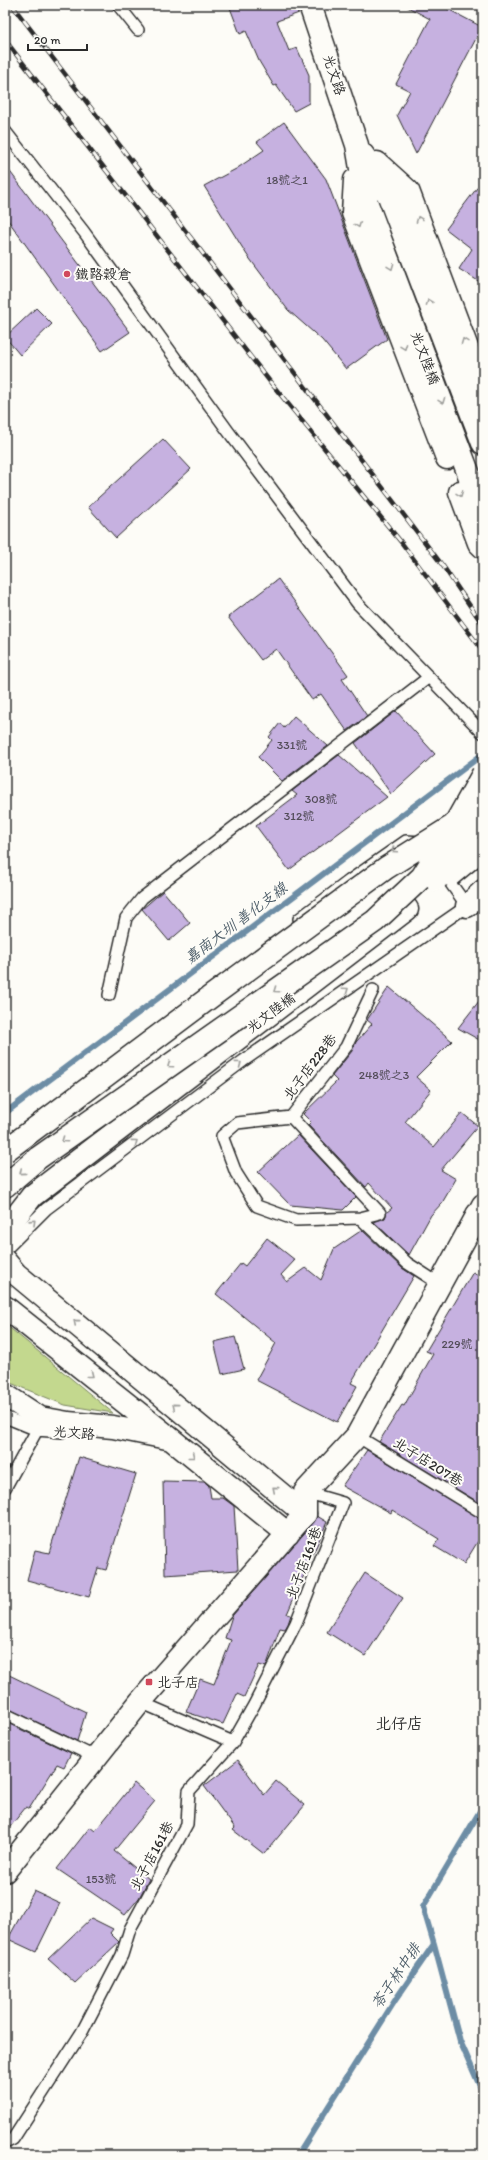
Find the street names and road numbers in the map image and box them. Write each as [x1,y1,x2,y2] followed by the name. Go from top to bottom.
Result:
[319,52,349,98] street label: 光文路
[407,329,443,387] street label: 光文陸橋
[244,989,298,1037] street label: 光文陸橋
[280,1030,341,1103] street label: 北子店228巷
[52,1423,96,1443] street label: 光文路
[390,1434,467,1491] street label: 北子店207巷
[282,1523,326,1602] street label: 北子店161巷
[127,1817,178,1894] street label: 北子店161巷

